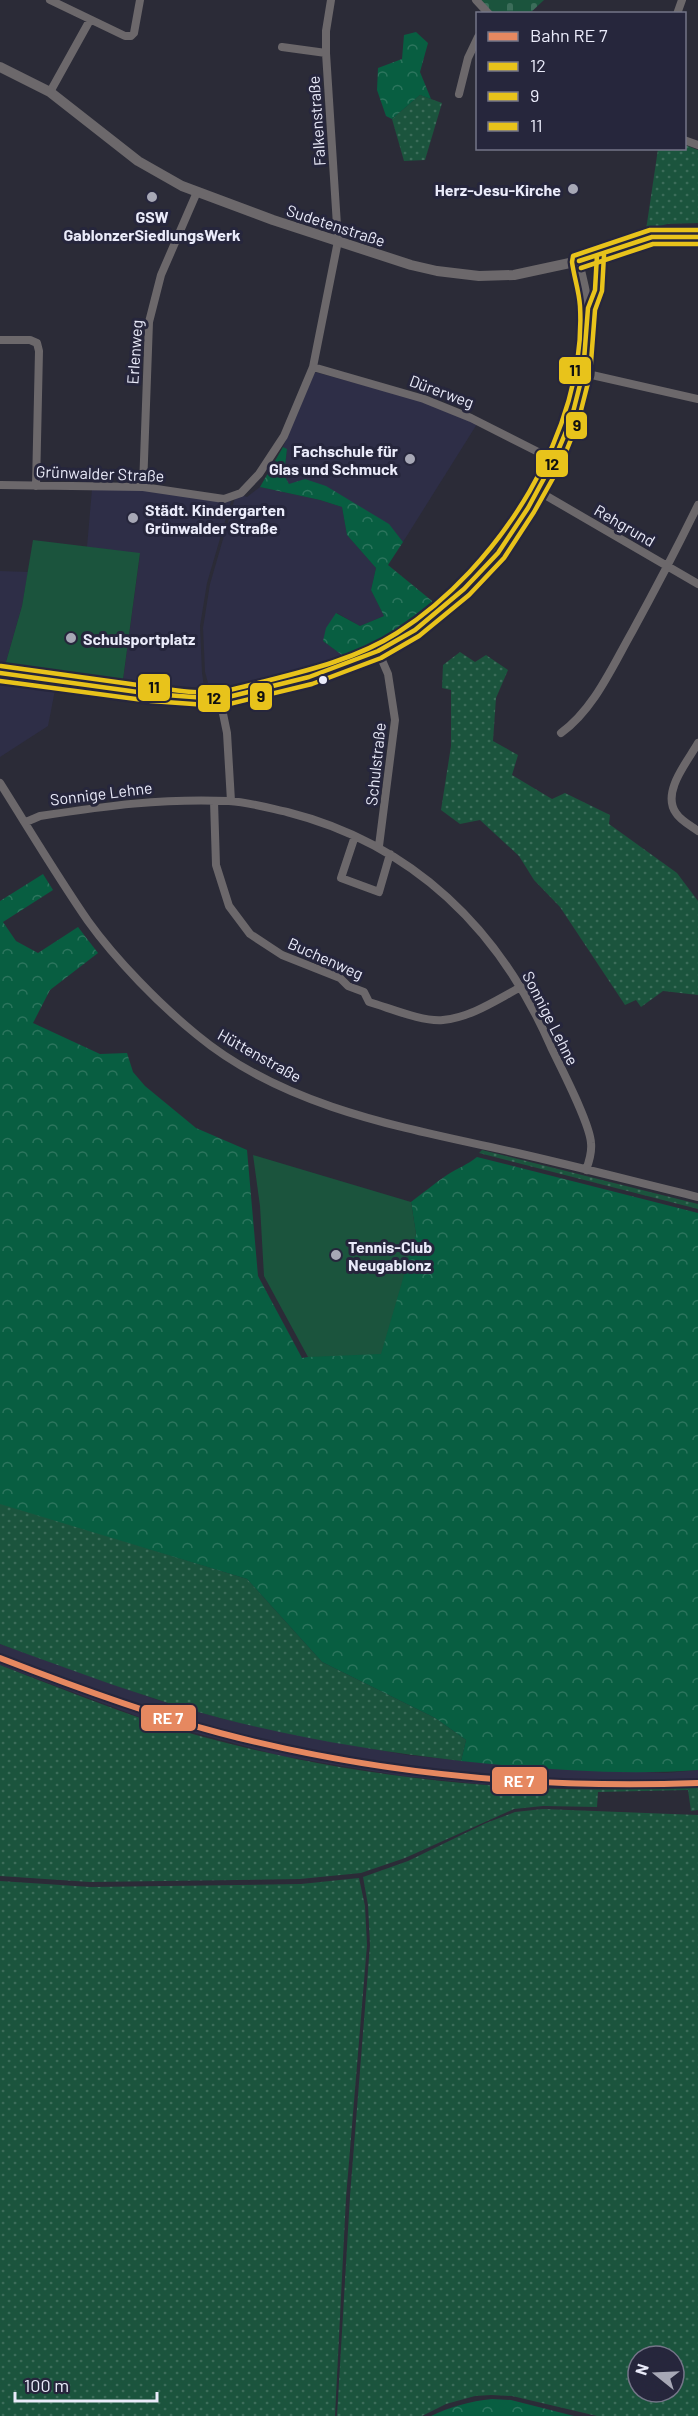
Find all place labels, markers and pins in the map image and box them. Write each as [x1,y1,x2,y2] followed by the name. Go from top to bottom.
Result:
[435,180,561,199] place label: Herz-Jesu-Kirche
[566,182,580,196] marker: Herz-Jesu-Kirche
[145,190,159,204] marker: GSW GablonzerSiedlungsWerk
[63,207,241,244] place label: GSW GablonzerSiedlungsWerk
[269,441,398,478] place label: Fachschule für Glas und Schmuck
[403,452,417,466] marker: Fachschule für Glas und Schmuck
[145,500,285,537] place label: Städt. Kindergarten Grünwalder Straße
[126,511,140,525] marker: Städt. Kindergarten Grünwalder Straße
[83,629,195,648] place label: Schulsportplatz
[64,631,78,645] marker: Schulsportplatz
[317,674,329,686] unlabelled marker
[348,1237,432,1274] place label: Tennis-Club Neugablonz
[329,1248,343,1262] marker: Tennis-Club Neugablonz

